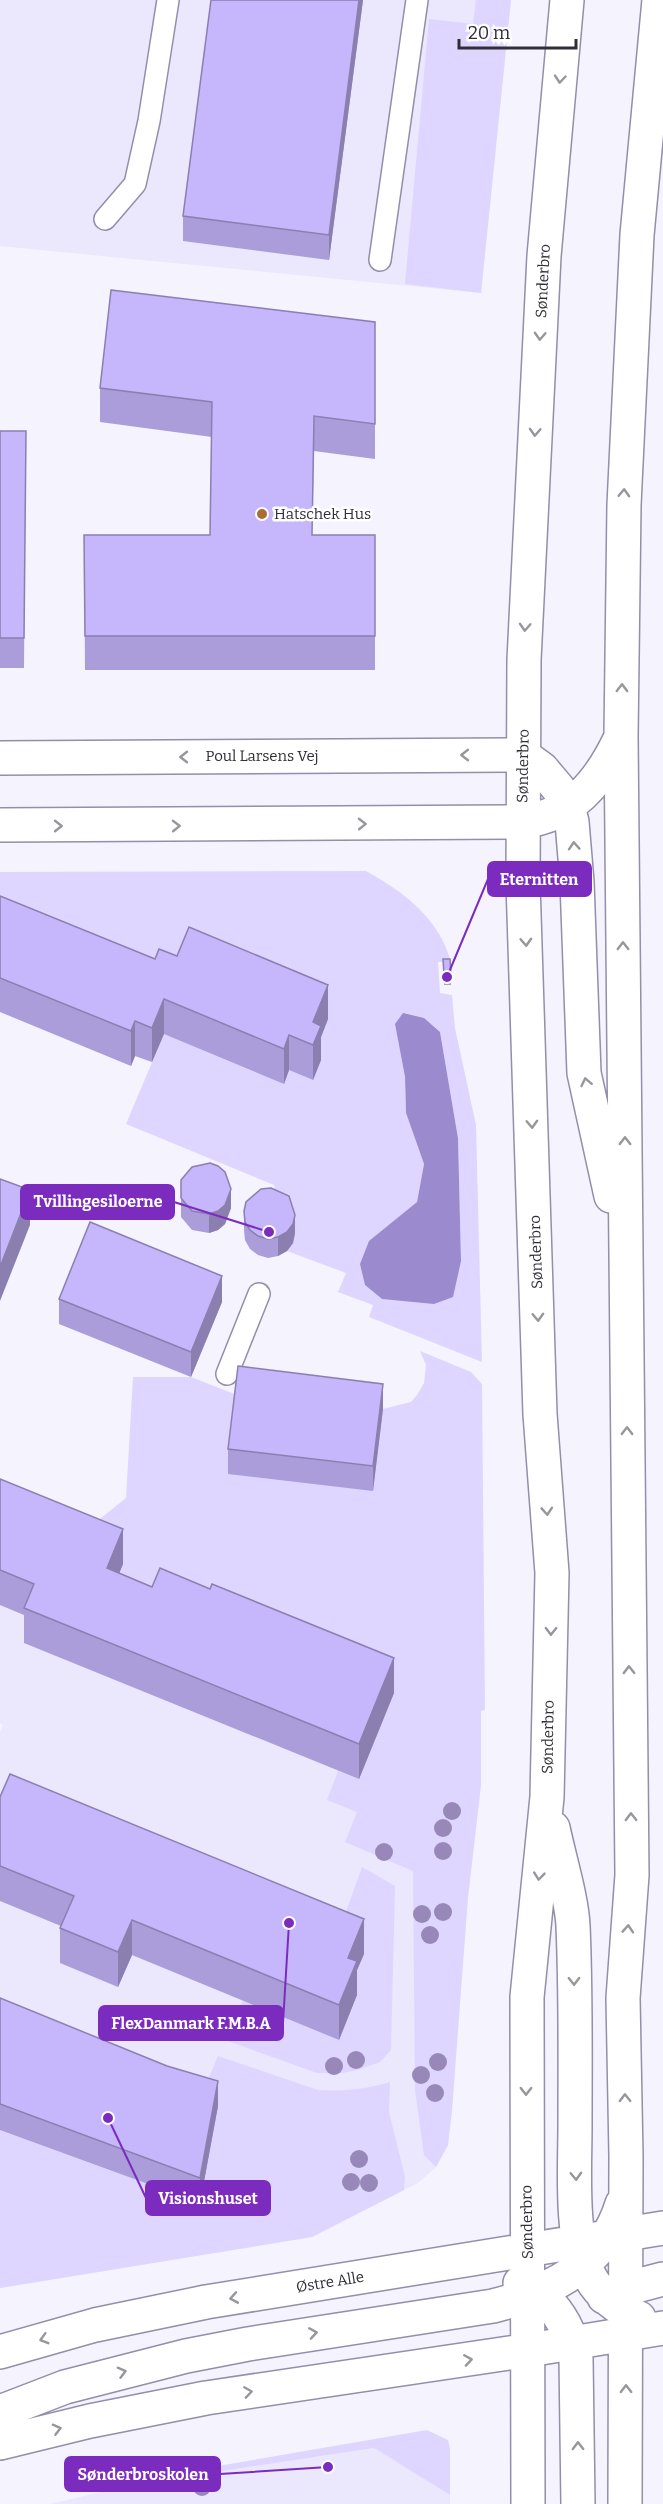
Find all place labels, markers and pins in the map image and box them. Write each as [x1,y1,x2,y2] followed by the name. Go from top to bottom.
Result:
[274,505,371,523] place label: Hatschek Hus
[255,507,269,521] marker: Hatschek Hus
[488,862,591,896] callout: Eternitten
[21,1185,174,1219] callout: Tvillingesiloerne
[99,2006,283,2040] callout: FlexDanmark F.M.B.A
[146,2181,270,2215] callout: Visionshuset
[65,2457,220,2491] callout: Sønderbroskolen

